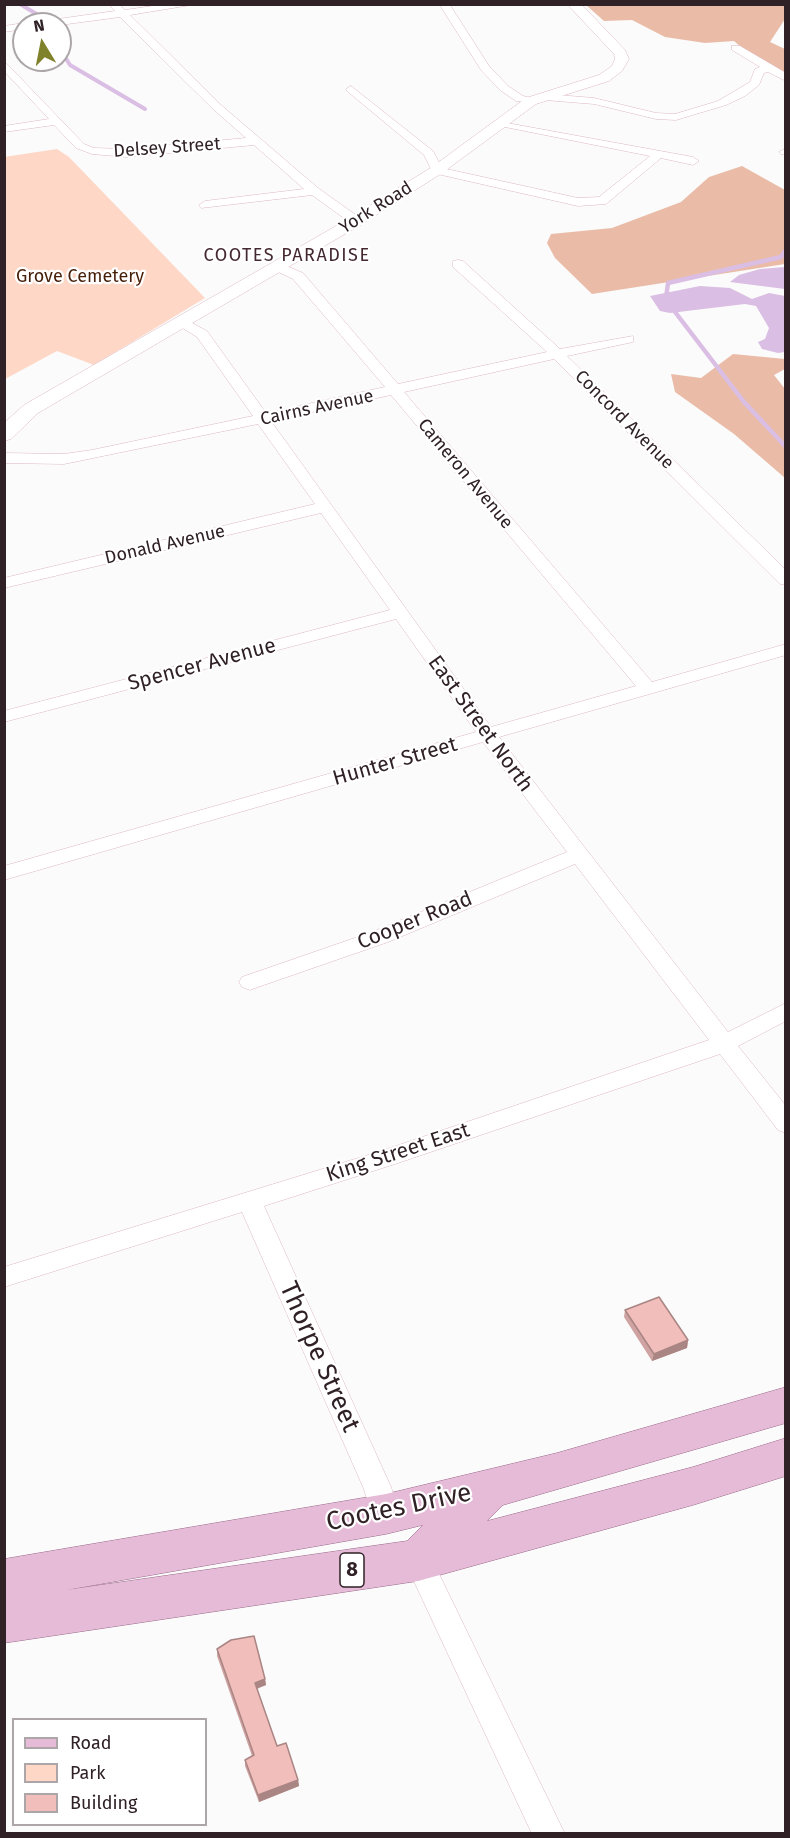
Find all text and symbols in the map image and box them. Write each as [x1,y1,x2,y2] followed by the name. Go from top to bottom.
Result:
[12,12,72,72] north arrow
[32,15,46,36] text: N
[113,133,221,163] street label: Delsey Street
[336,177,416,239] street label: York Road
[203,245,371,267] district label: COOTES PARADISE
[16,266,144,288] park label: Grove Cemetery
[570,366,678,474] street label: Concord Avenue
[258,385,376,431] street label: Cairns Avenue
[413,415,517,533] street label: Cameron Avenue
[103,521,227,569] street label: Donald Avenue
[125,633,279,697] street label: Spencer Avenue
[422,651,538,797] street label: East Street North
[330,732,460,792] street label: Hunter Street
[354,886,476,956] street label: Cooper Road
[323,1118,473,1188] street label: King Street East
[272,1277,366,1437] street label: Thorpe Street
[324,1477,474,1539] street label: Cootes Drive
[340,1553,364,1587] road number: 8
[12,1718,207,1826] legend
[70,1732,112,1754] text: Road
[70,1762,105,1784] text: Park
[70,1792,137,1814] text: Building

